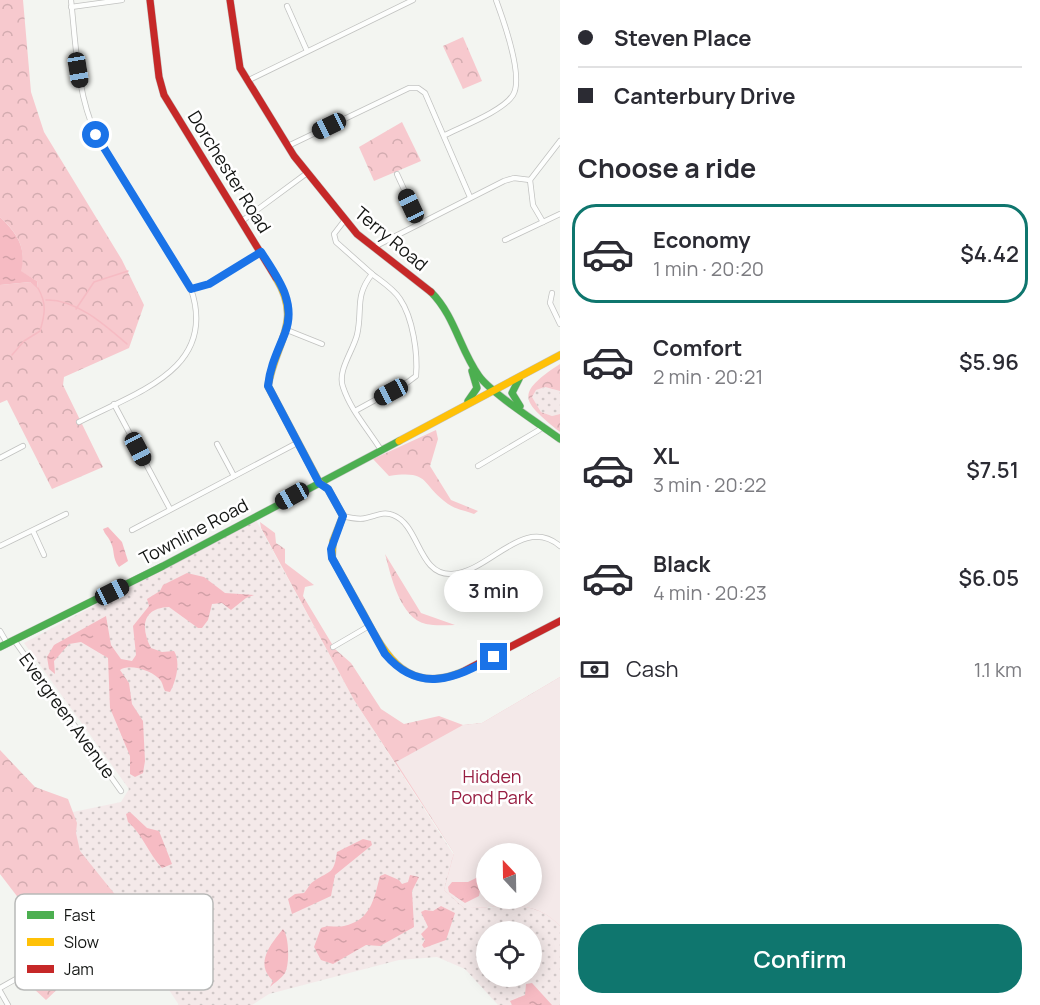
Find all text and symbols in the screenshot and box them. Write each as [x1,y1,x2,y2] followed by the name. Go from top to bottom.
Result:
[614,23,751,53] text: Steven Place
[66,51,90,89] car
[614,81,795,111] text: Canterbury Drive
[183,106,277,237] street label: Dorchester Road
[309,110,349,142] car
[82,121,109,148] route start
[578,149,756,186] text: Choose a ride
[395,186,427,226] car
[350,201,433,276] street label: Terry Road
[653,225,751,255] text: Economy
[581,227,635,281] icon: car
[960,239,1019,269] text: $4.42
[653,255,764,282] text: 1 min · 20:20
[653,333,742,363] text: Comfort
[581,335,635,389] icon: car
[959,347,1019,377] text: $5.96
[653,363,763,390] text: 2 min · 20:21
[371,376,411,408] car
[122,429,154,469] car
[653,441,679,471] text: XL
[581,443,635,497] icon: car
[966,455,1019,485] text: $7.51
[653,471,766,498] text: 3 min · 20:22
[272,479,312,513] car
[135,492,252,570] street label: Townline Road
[653,549,710,579] text: Black
[581,551,635,605] icon: car
[959,563,1019,593] text: $6.05
[444,570,544,612] callout: 3 min
[92,576,132,608] car
[468,577,519,604] text: 3 min
[653,579,767,606] text: 4 min · 20:23
[480,643,507,670] route end
[14,648,121,783] street label: Evergreen Avenue
[578,653,611,686] icon: cash
[626,654,679,684] text: Cash
[974,656,1022,683] text: 1.1 km
[451,764,534,809] park label: Hidden Pond Park
[476,843,542,909] north arrow
[476,843,542,987] map controls
[15,894,213,990] legend
[64,904,95,926] text: Fast
[476,921,542,987] button: locate
[578,924,1022,993] button: Confirm
[64,931,99,953] text: Slow
[64,958,94,980] text: Jam

